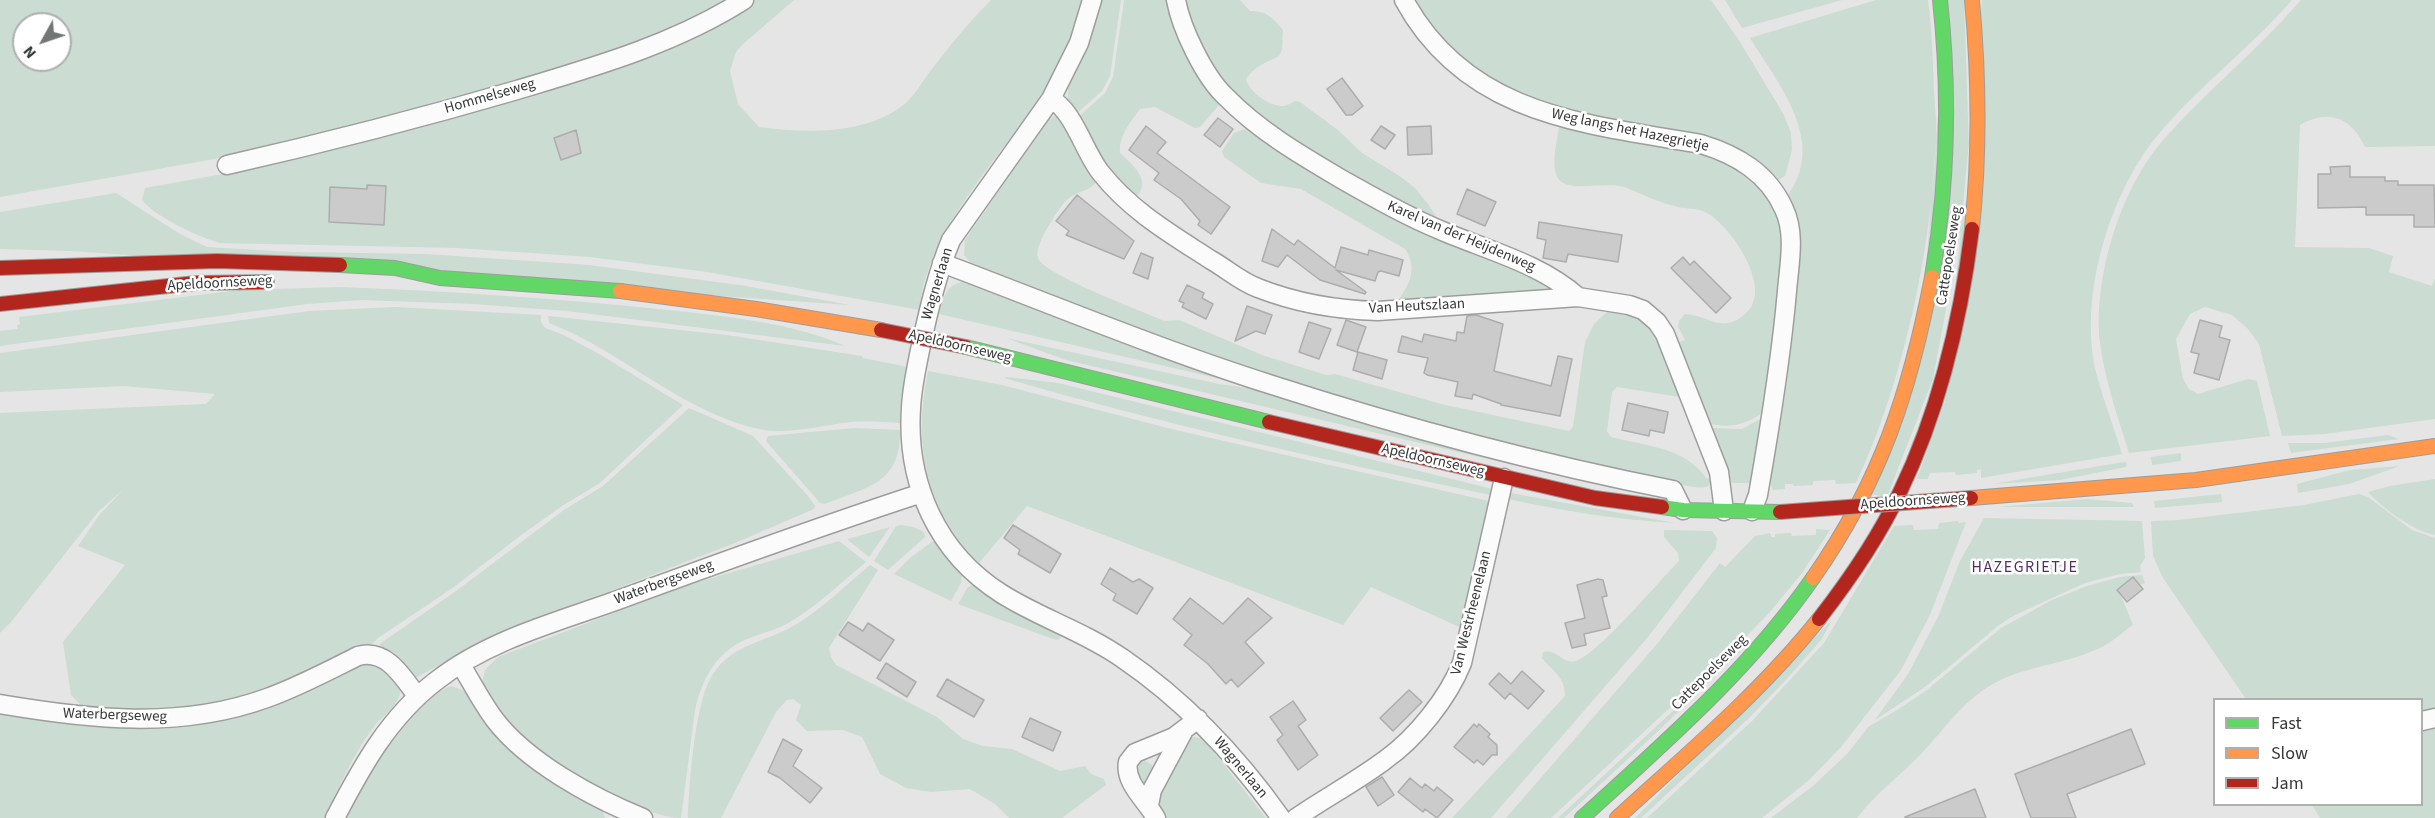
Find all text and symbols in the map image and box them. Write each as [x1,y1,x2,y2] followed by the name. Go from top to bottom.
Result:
[12,12,72,72] north arrow
[18,41,42,63] text: N
[443,75,537,119] street label: Hommelseweg
[1550,106,1710,156] street label: Weg langs het Hazegrietje
[1384,198,1538,276] street label: Karel van der Heijdenweg
[1933,205,1967,307] street label: Cattepoelseweg
[918,246,958,322] street label: Wagnerlaan
[167,272,273,296] street label: Apeldoornseweg
[1368,295,1466,319] street label: Van Heutszlaan
[907,326,1013,368] street label: Apeldoornseweg
[1380,440,1486,482] street label: Apeldoornseweg
[1860,489,1966,515] street label: Apeldoornseweg
[1448,549,1496,677] street label: Van Westrheenelaan
[612,557,716,609] street label: Waterbergseweg
[1972,558,2078,578] district label: HAZEGRIETJE
[1668,631,1752,715] street label: Cattepoelseweg
[2213,698,2423,806] legend
[63,705,167,727] street label: Waterbergseweg
[2271,711,2302,736] text: Fast
[1209,734,1271,802] street label: Wagnerlaan
[2271,741,2308,766] text: Slow
[2271,771,2304,796] text: Jam

